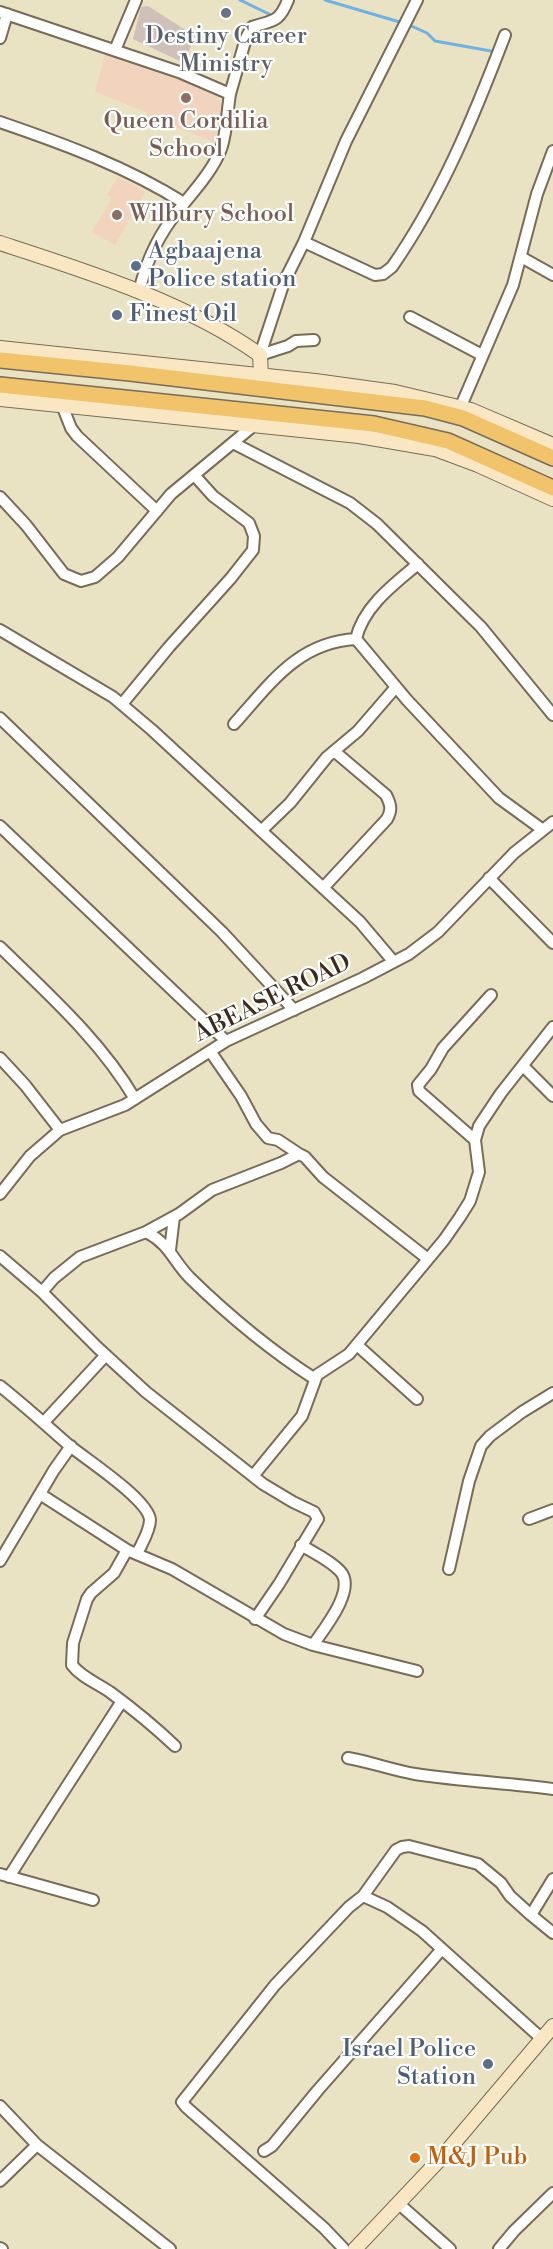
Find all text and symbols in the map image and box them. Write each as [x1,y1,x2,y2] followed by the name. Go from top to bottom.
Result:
[219,6,233,20] marker: Destiny Career Ministry
[145,23,307,79] place label: Destiny Career Ministry
[179,91,193,105] marker: Queen Cordilia School
[104,108,268,164] place label: Queen Cordilia School
[129,201,294,229] place label: Wilbury School
[110,208,124,222] marker: Wilbury School
[148,238,296,294] place label: Agbaajena Police station
[129,259,143,273] marker: Agbaajena Police station
[129,301,237,329] place label: Finest Oil
[110,308,124,322] marker: Finest Oil
[190,949,356,1049] street label: ABEASE ROAD
[342,2036,476,2092] place label: Israel Police Station
[481,2057,495,2071] marker: Israel Police Station
[427,2144,527,2172] place label: M&J Pub
[408,2151,422,2165] marker: M&J Pub

